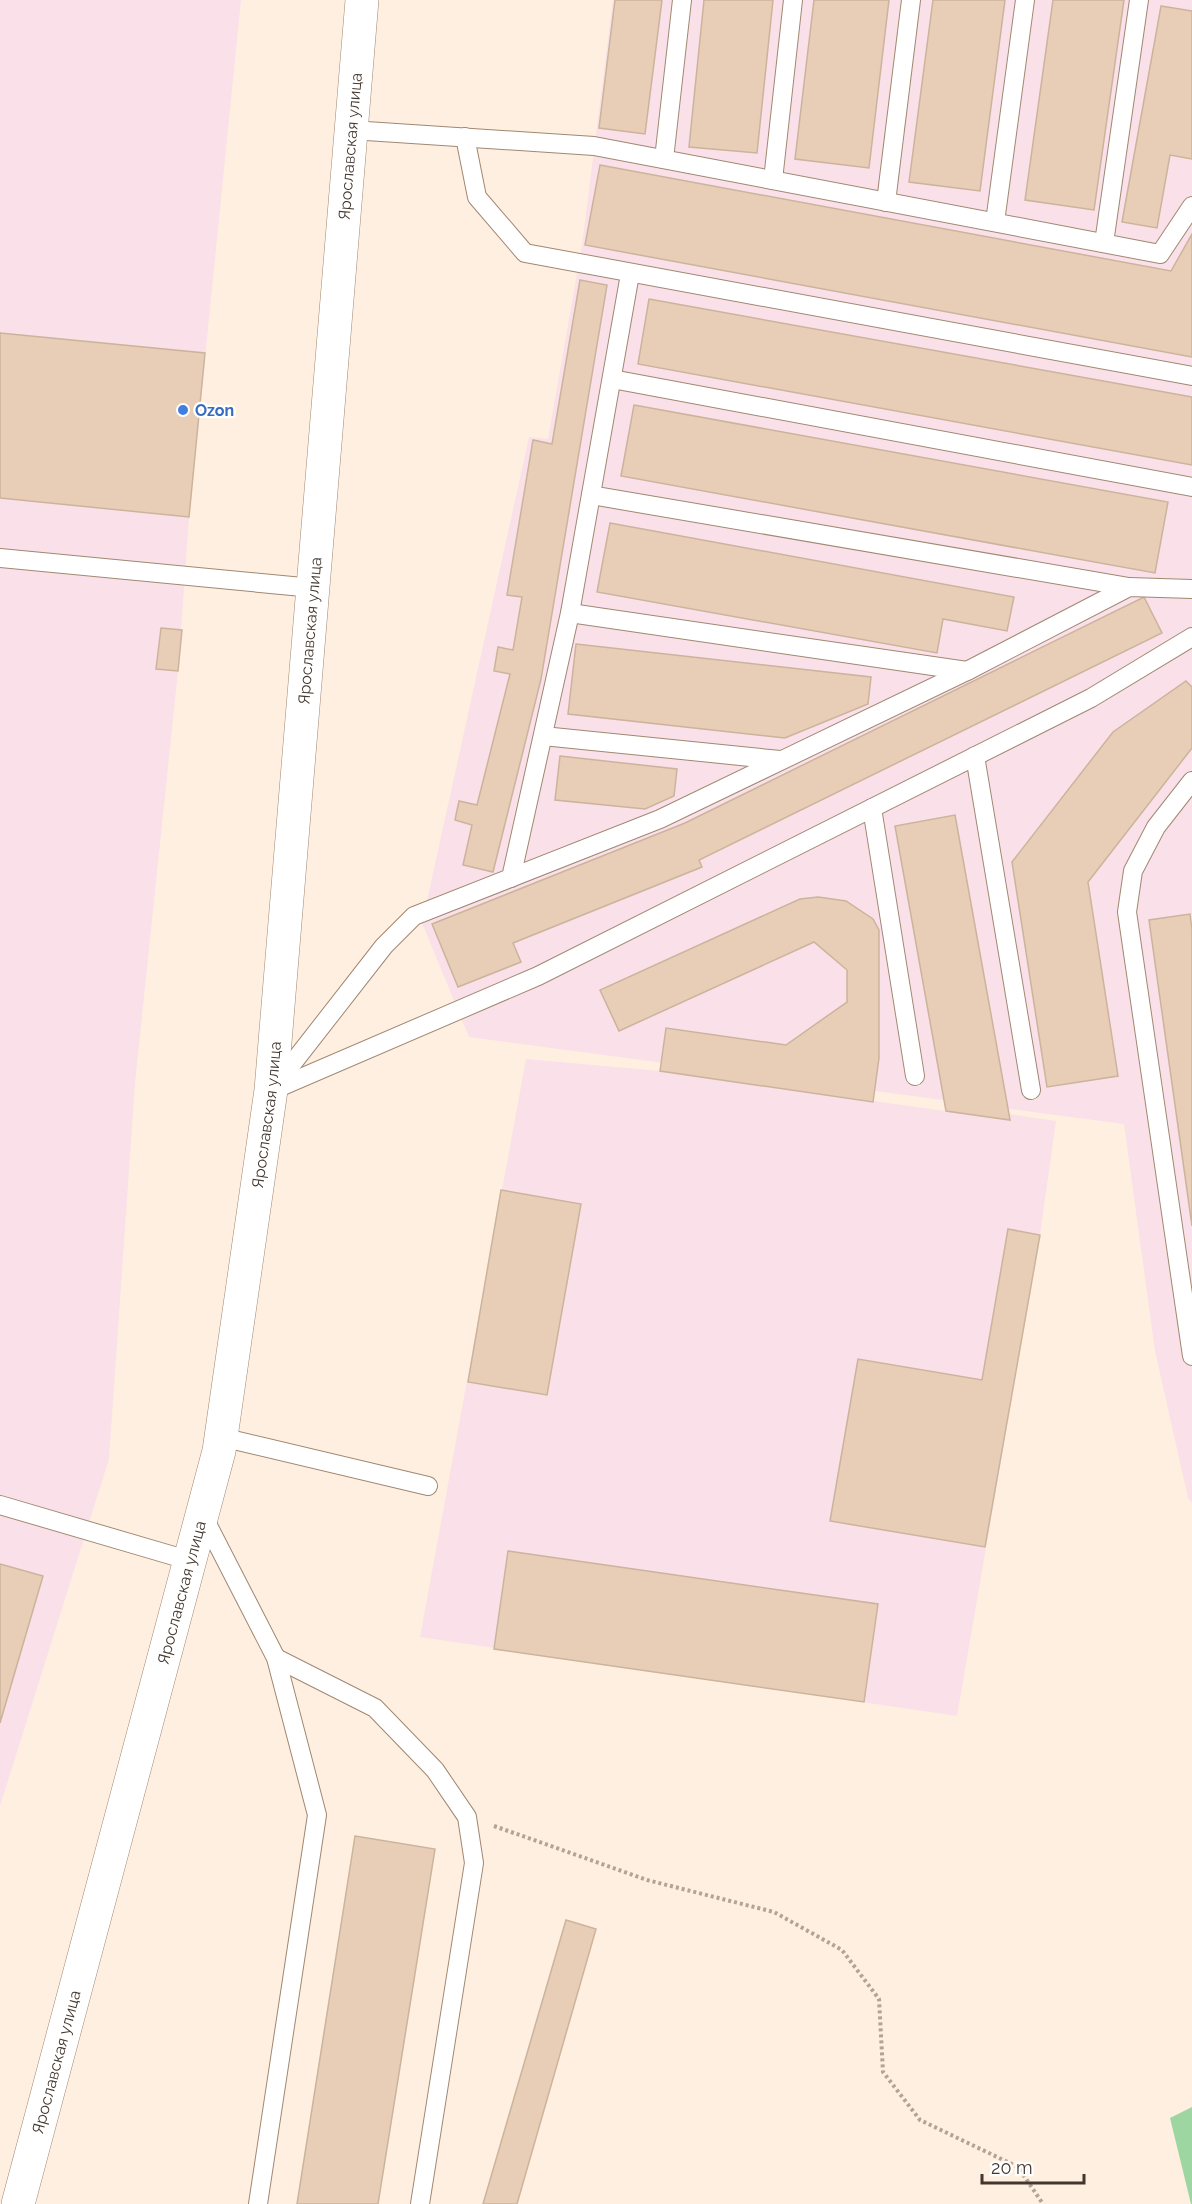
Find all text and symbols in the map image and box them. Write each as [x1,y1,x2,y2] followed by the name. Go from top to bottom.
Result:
[335,72,366,221] street label: Ярославская улица
[195,401,234,420] place label: Ozon
[176,403,190,417] marker: Ozon
[294,556,325,705] street label: Ярославская улица
[248,1041,285,1189] street label: Ярославская улица
[153,1519,210,1666] street label: Ярославская улица
[28,1988,85,2136] street label: Ярославская улица
[982,2147,1084,2185] scale bar
[991,2157,1033,2178] text: 20 m

